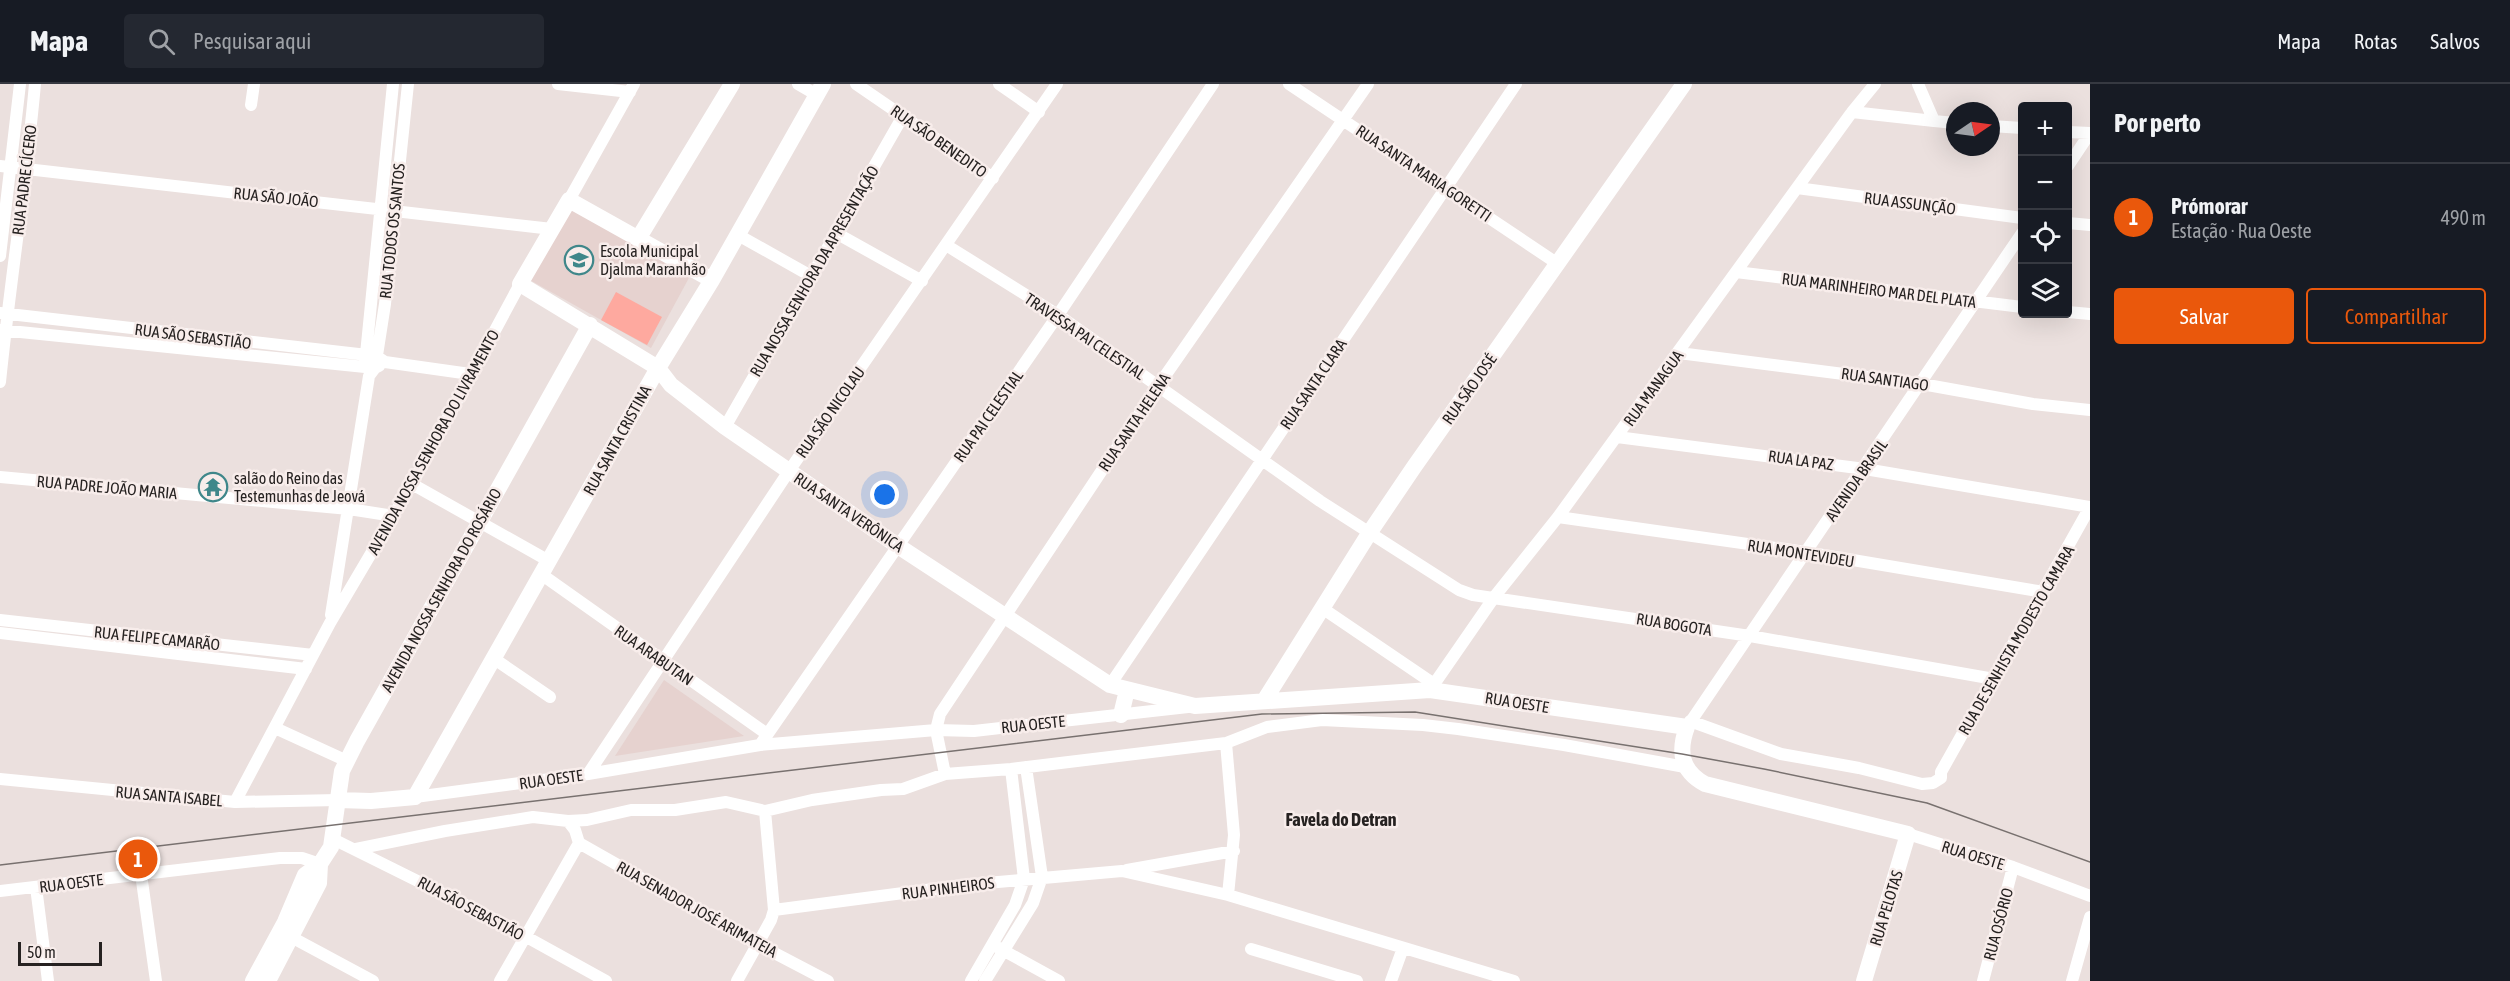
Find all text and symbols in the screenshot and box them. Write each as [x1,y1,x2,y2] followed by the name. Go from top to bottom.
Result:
[124,14,544,68] search box
[30,25,88,57] text: Mapa
[145,25,178,58] icon: search
[193,28,311,54] text: Pesquisar aqui
[2277,29,2321,53] text: Mapa
[2354,29,2397,53] text: Rotas
[2430,29,2480,53] text: Salvos
[887,101,991,181] street label: RUA SÃO BENEDITO
[1946,102,2000,156] north arrow
[2018,102,2072,318] map controls
[2018,102,2072,156] button: +
[2114,108,2201,138] text: Por perto
[1353,121,1495,225] street label: RUA SANTA MARIA GORETTI
[8,124,40,236] street label: RUA PADRE CÍCERO
[2018,156,2072,210] button: −
[376,162,408,299] street label: RUA TODOS OS SANTOS
[746,162,883,380] street label: RUA NOSSA SENHORA DA APRESENTAÇÃO
[233,184,319,210] street label: RUA SÃO JOÃO
[1863,188,1957,219] street label: RUA ASSUNÇÃO
[2171,193,2248,219] text: Prómorar
[2129,206,2138,229] text: 1
[2441,206,2486,229] text: 490 m
[2018,210,2072,264] button: locate
[2171,219,2312,242] text: Estação · Rua Oeste
[600,242,706,279] place label: Escola Municipal Djalma Maranhão
[563,244,595,276] school or university icon: Escola Municipal Djalma Maranhão
[2018,264,2072,318] button: layers
[1781,269,1977,311] street label: RUA MARINHEIRO MAR DEL PLATA
[2114,288,2294,344] button: Salvar
[2306,288,2486,344] button: Compartilhar
[1022,289,1149,383] street label: TRAVESSA PAI CELESTIAL
[134,320,252,352] street label: RUA SÃO SEBASTIÃO
[364,327,502,557] street label: AVENIDA NOSSA SENHORA DO LIVRAMENTO
[1276,335,1350,433] street label: RUA SANTA CLARA
[1620,347,1687,429] street label: RUA MANAGUA
[1438,350,1500,428] street label: RUA SÃO JOSÉ
[792,363,868,461] street label: RUA SÃO NICOLAU
[1840,364,1930,394] street label: RUA SANTIAGO
[950,366,1027,465] street label: RUA PAI CELESTIAL
[1095,369,1174,474] street label: RUA SANTA HELENA
[579,382,655,498] street label: RUA SANTA CRISTINA
[1821,435,1891,524] street label: AVENIDA BRASIL
[1767,446,1835,474] street label: RUA LA PAZ
[234,469,365,505] place label: salão do Reino das Testemunhas de Jeová
[791,469,907,555] street label: RUA SANTA VERÔNICA
[197,471,229,503] temple icon: salão do Reino das Testemunhas de Jeová
[36,472,178,502] street label: RUA PADRE JOÃO MARIA
[870,480,899,509] your location
[377,485,505,695] street label: AVENIDA NOSSA SENHORA DO ROSÁRIO
[1746,536,1856,570] street label: RUA MONTEVIDEU
[1954,542,2078,738] street label: RUA DE SENHISTA MODESTO CAMARA
[1635,609,1713,639] street label: RUA BOGOTA
[611,621,697,689] street label: RUA ARABUTAN
[93,622,221,654] street label: RUA FELIPE CAMARÃO
[1484,688,1550,716] street label: RUA OESTE
[1000,712,1066,736] street label: RUA OESTE
[518,766,584,792] street label: RUA OESTE
[115,782,224,810] street label: RUA SANTA ISABEL
[1285,809,1397,830] district label: Favela do Detran
[118,836,158,882] pin: 1
[1940,837,2006,873] street label: RUA OESTE
[614,857,780,961] street label: RUA SENADOR JOSÉ ARIMATEIA
[1866,868,1906,948] street label: RUA PELOTAS
[38,870,104,896] street label: RUA OESTE
[415,872,527,944] street label: RUA SÃO SEBASTIÃO
[901,873,995,903] street label: RUA PINHEIROS
[1980,886,2016,962] street label: RUA OSÓRIO
[18,939,102,966] scale bar
[27,943,56,961] text: 50 m

